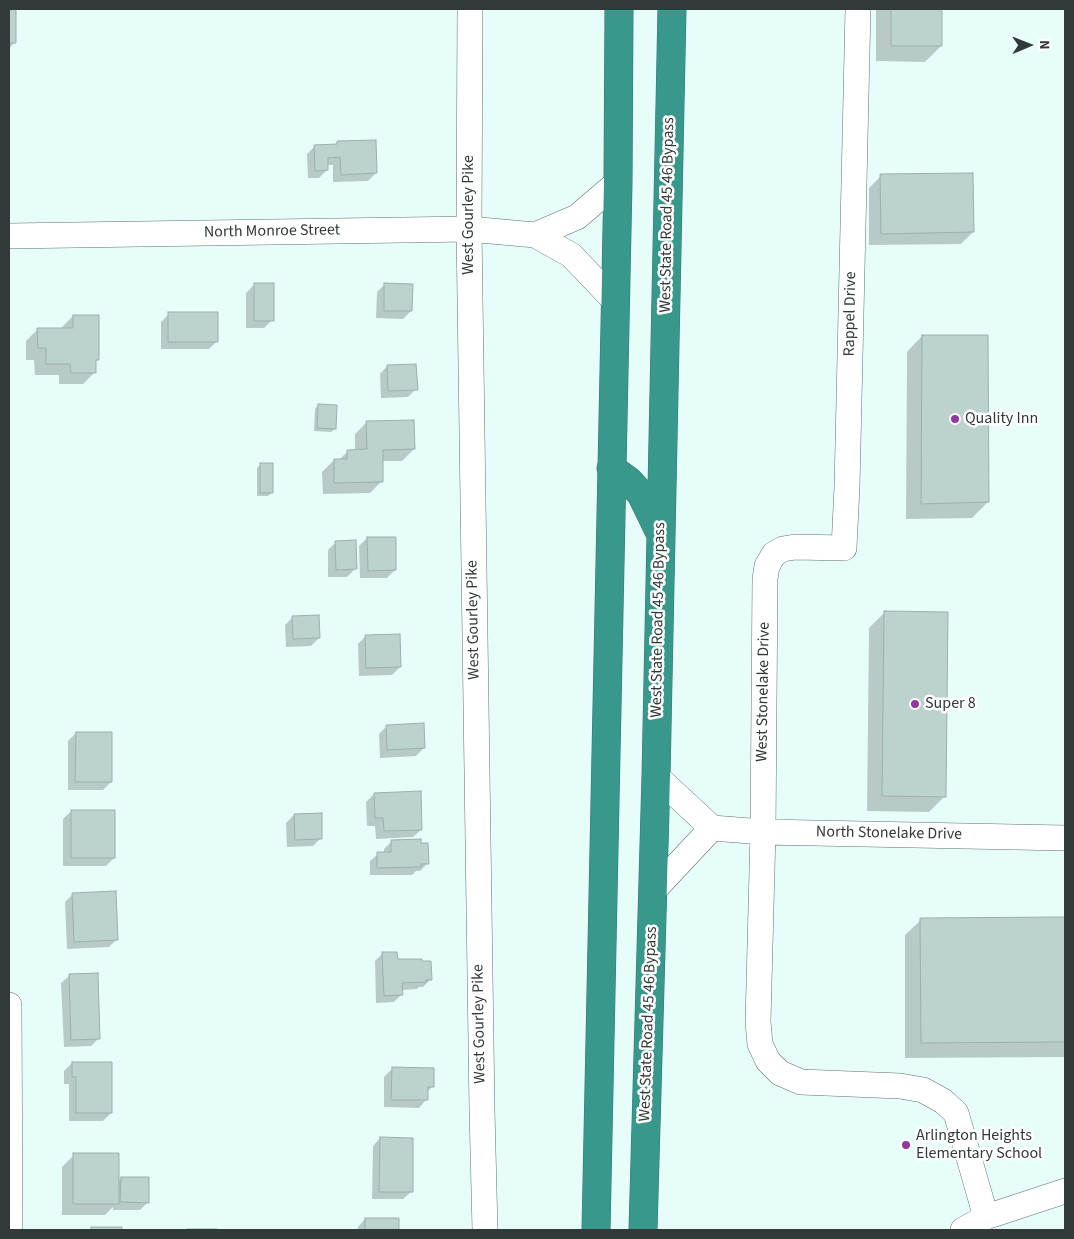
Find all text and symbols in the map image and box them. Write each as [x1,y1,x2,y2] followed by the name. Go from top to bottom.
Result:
[1004,20,1054,70] north arrow
[1034,40,1054,50] text: N
[657,117,679,313] street label: West State Road 45 46 Bypass
[459,155,479,275] street label: West Gourley Pike
[204,221,340,243] street label: North Monroe Street
[841,271,861,357] street label: Rappel Drive
[965,409,1038,429] place label: Quality Inn
[949,413,961,425] marker: Quality Inn
[648,522,670,718] street label: West State Road 45 46 Bypass
[463,560,485,680] street label: West Gourley Pike
[753,622,775,762] street label: West Stonelake Drive
[925,694,976,714] place label: Super 8
[909,698,921,710] marker: Super 8
[816,823,962,845] street label: North Stonelake Drive
[636,926,662,1122] street label: West State Road 45 46 Bypass
[469,964,491,1084] street label: West Gourley Pike
[916,1126,1042,1164] place label: Arlington Heights Elementary School
[900,1139,912,1151] marker: Arlington Heights Elementary School

